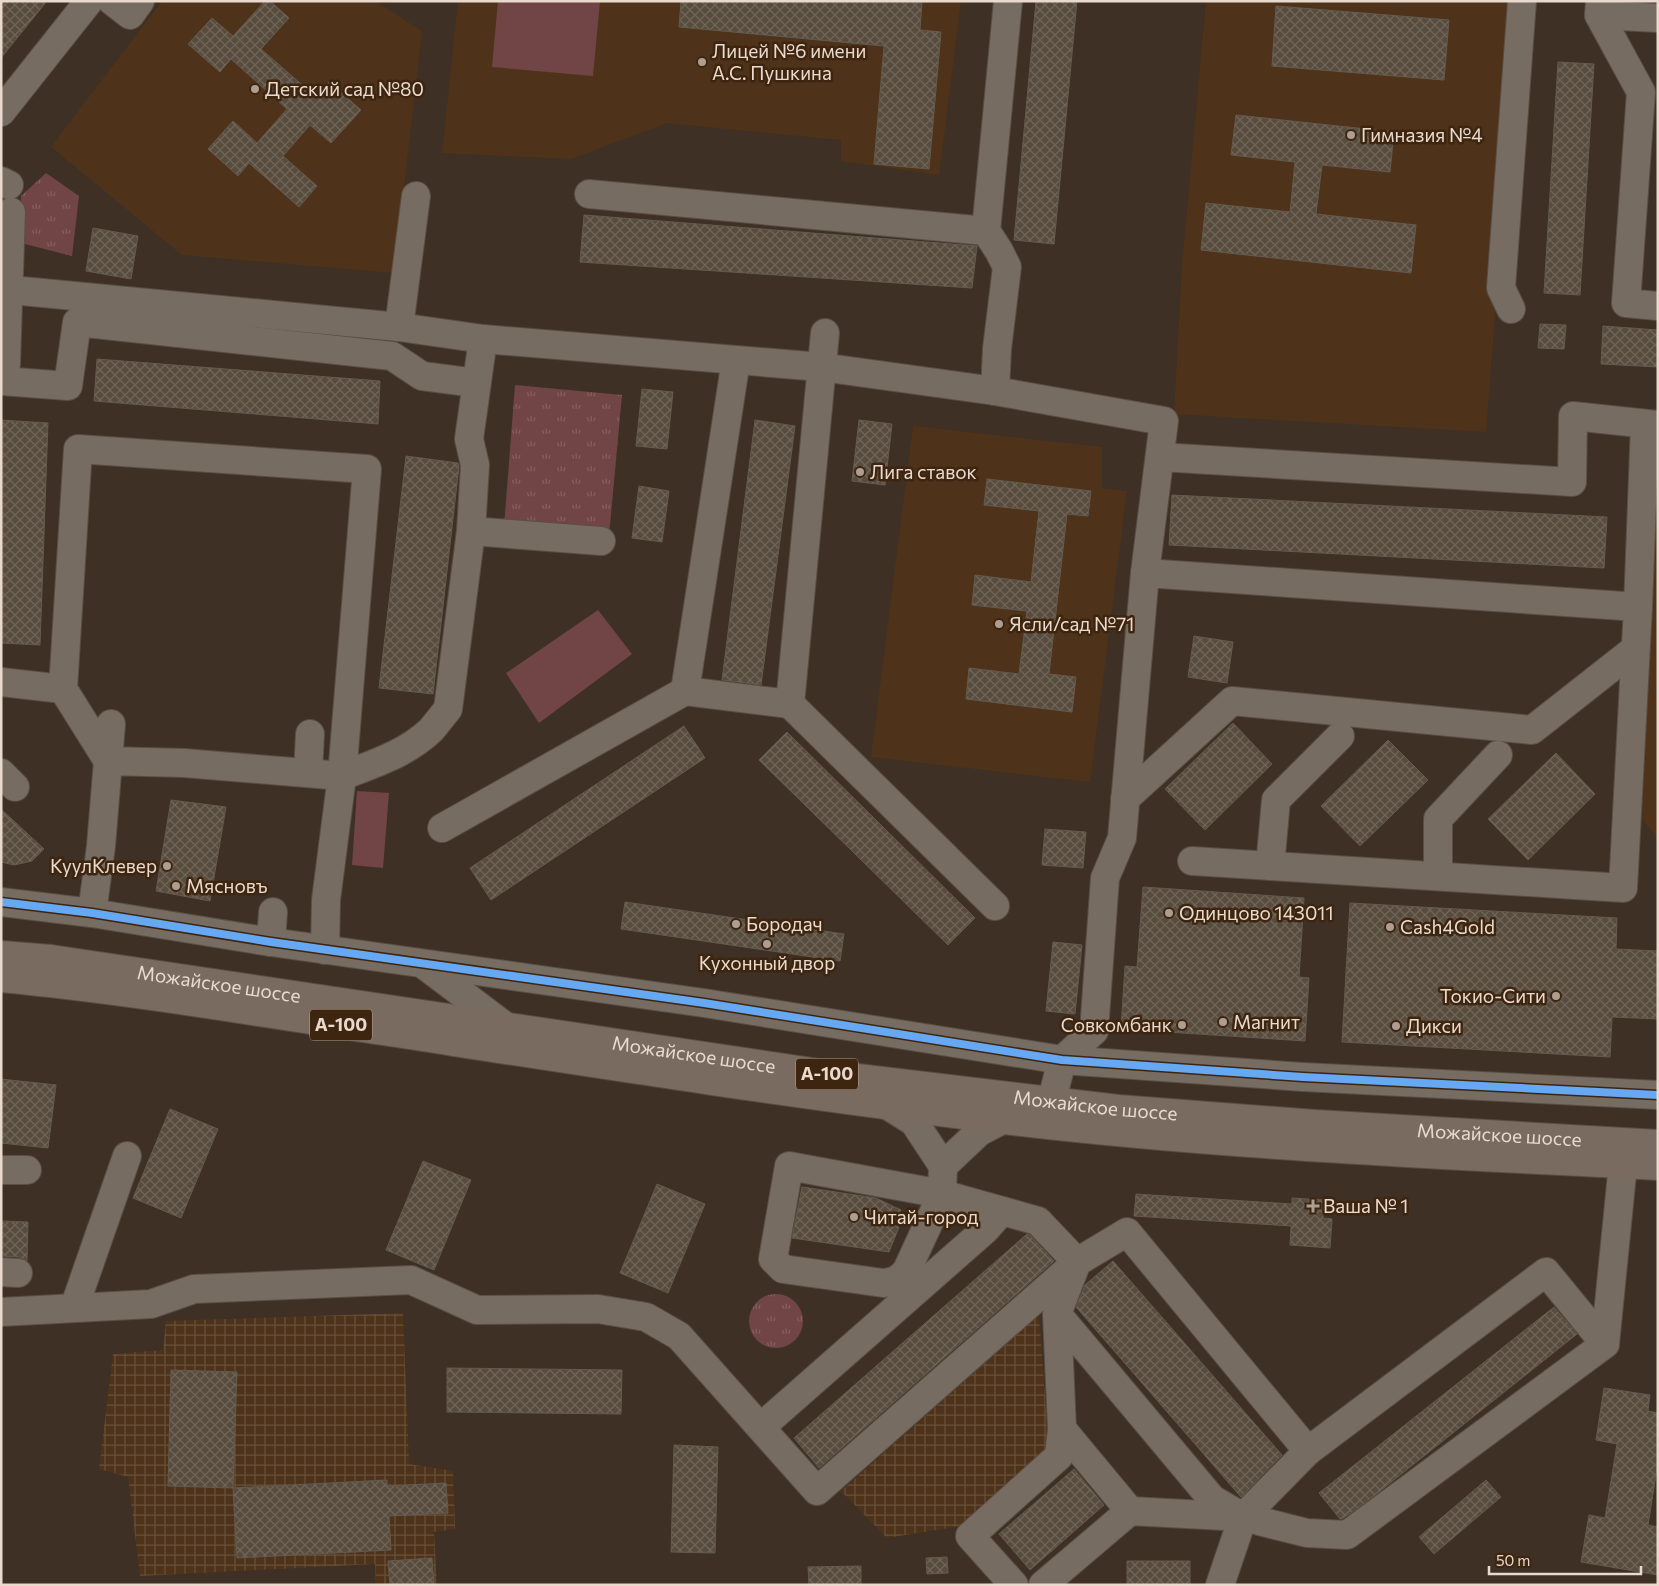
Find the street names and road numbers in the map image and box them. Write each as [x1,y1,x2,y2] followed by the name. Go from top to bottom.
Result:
[136,960,302,1007] street label: Можайское шоссе
[310,1010,372,1040] road number: А-100
[611,1030,777,1077] street label: Можайское шоссе
[796,1058,858,1090] road number: А-100
[1012,1085,1179,1125] street label: Можайское шоссе
[1416,1118,1582,1151] street label: Можайское шоссе

